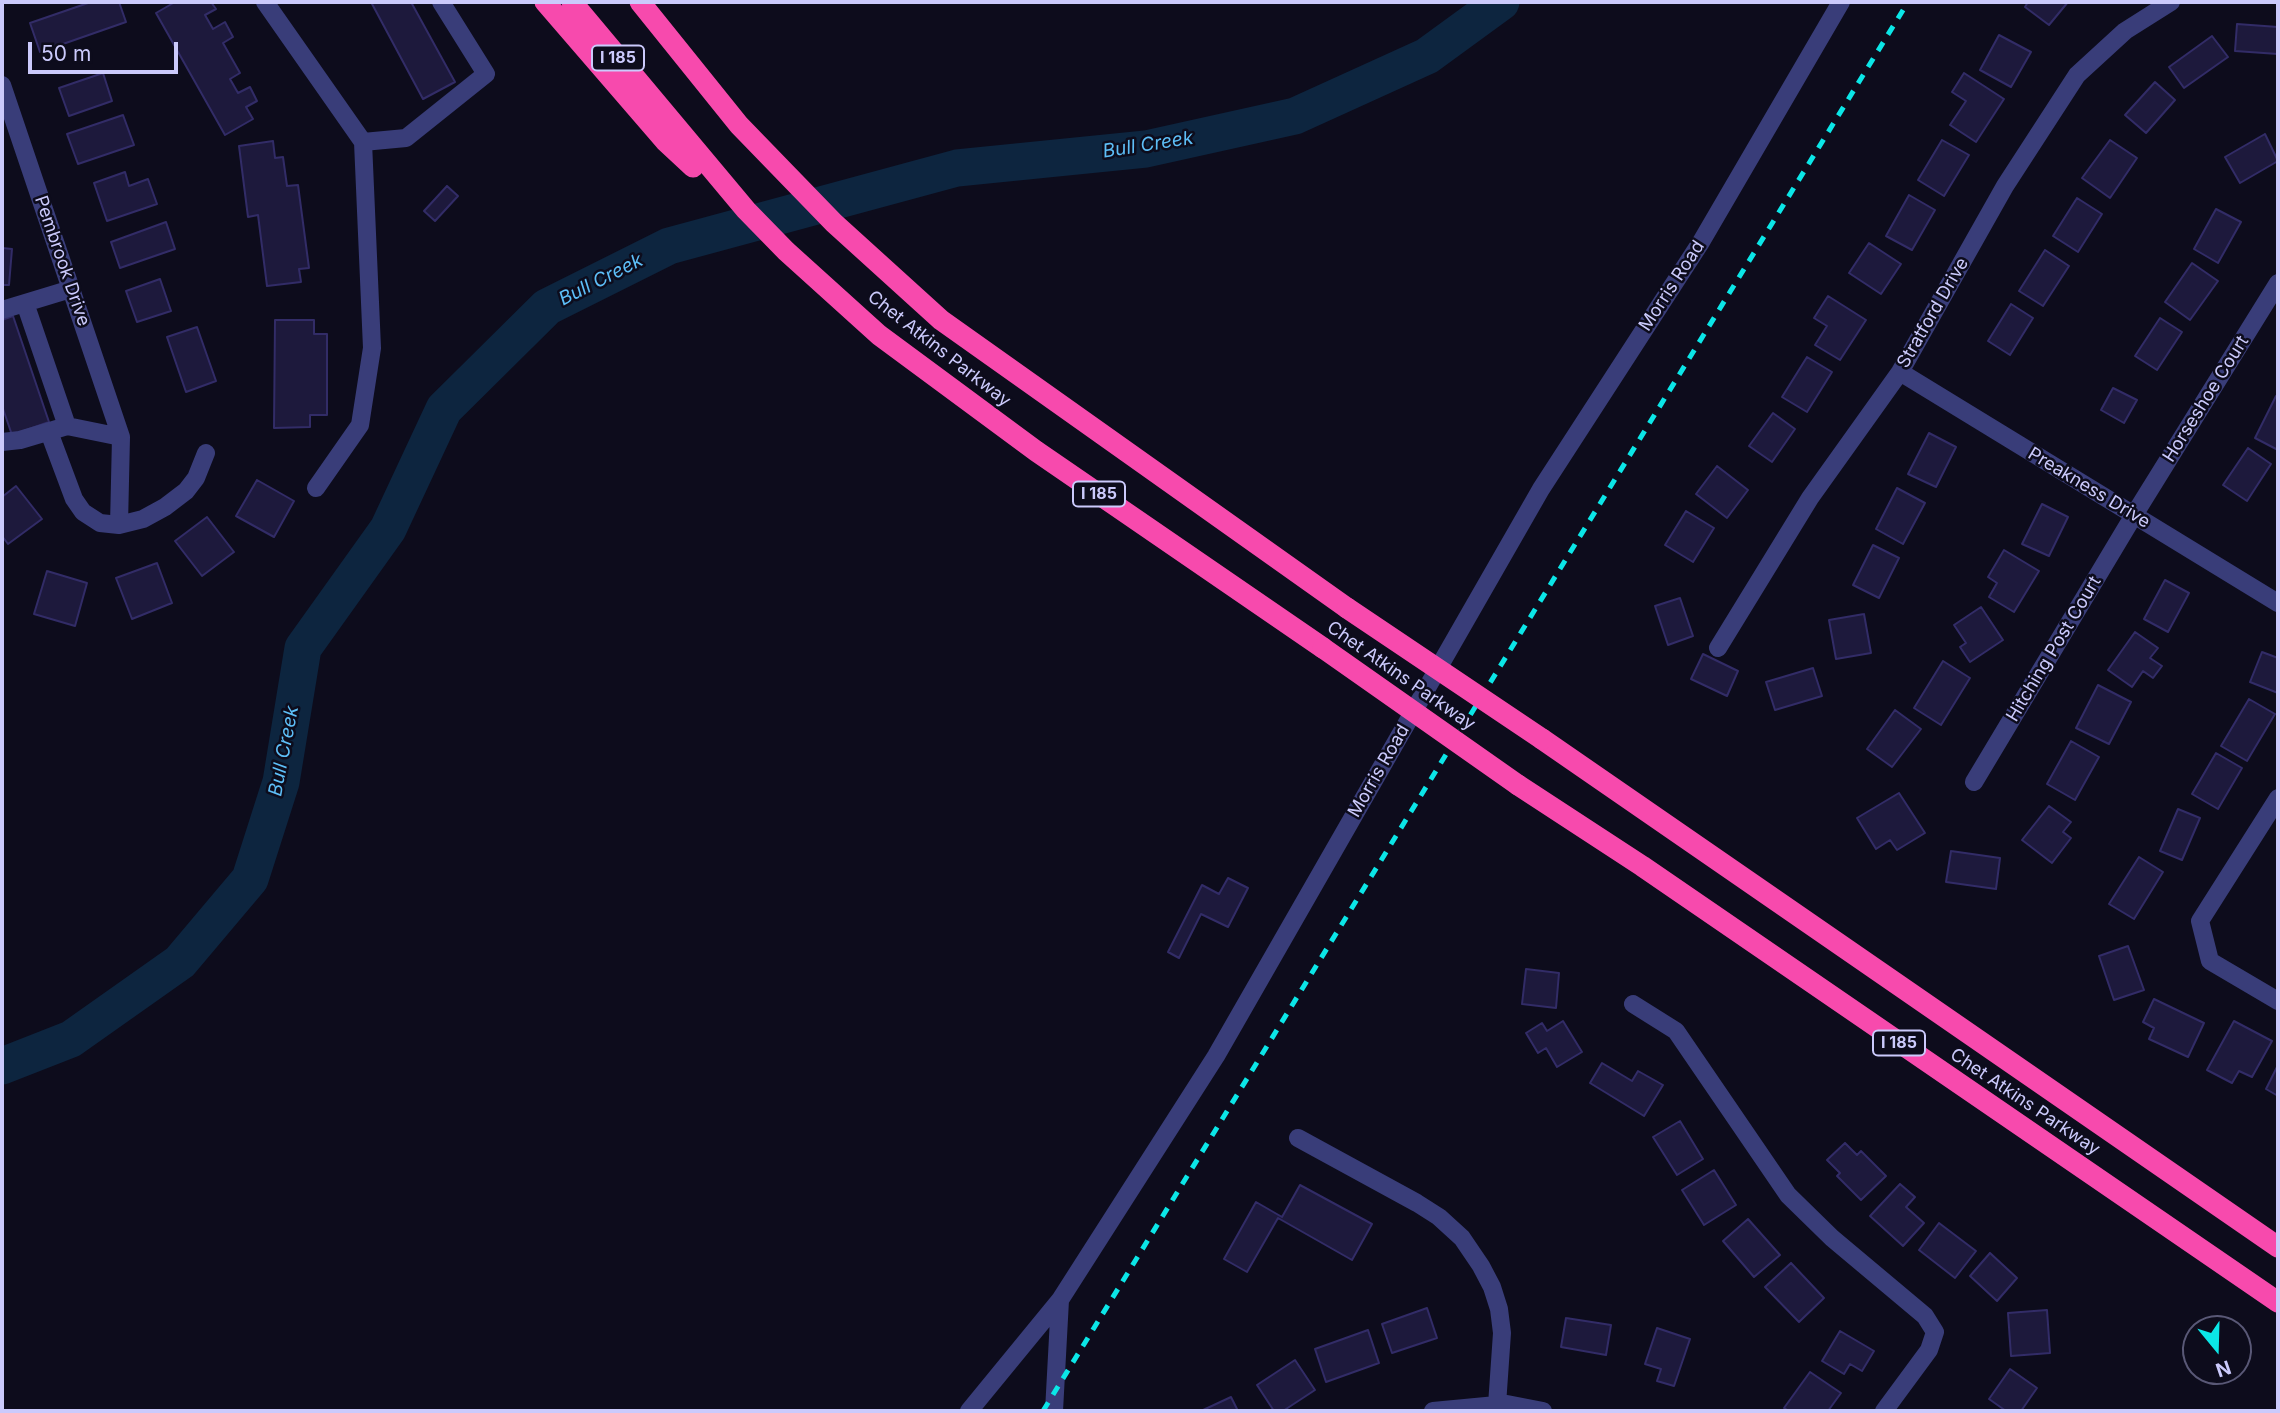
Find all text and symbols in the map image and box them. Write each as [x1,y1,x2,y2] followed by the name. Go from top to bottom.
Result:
[32,28,182,72] scale bar
[41,41,91,66] text: 50 m
[592,46,644,71] road number: I 185
[1101,127,1195,163] water label: Bull Creek
[30,193,94,329] street label: Pembrook Drive
[1635,237,1709,335] street label: Morris Road
[555,249,647,311] water label: Bull Creek
[1893,254,1973,372] street label: Stratford Drive
[863,286,1015,412] street label: Chet Atkins Parkway
[2158,332,2254,466] street label: Horseshoe Court
[2024,443,2154,533] street label: Preakness Drive
[1073,481,1125,506] road number: I 185
[2002,572,2106,726] street label: Hitching Post Court
[1323,617,1479,735] street label: Chet Atkins Parkway
[264,704,304,798] water label: Bull Creek
[1344,721,1414,821] street label: Morris Road
[1873,1030,1925,1056] road number: I 185
[1946,1044,2104,1160] street label: Chet Atkins Parkway
[2182,1315,2252,1385] north arrow
[2213,1355,2234,1382] text: N

